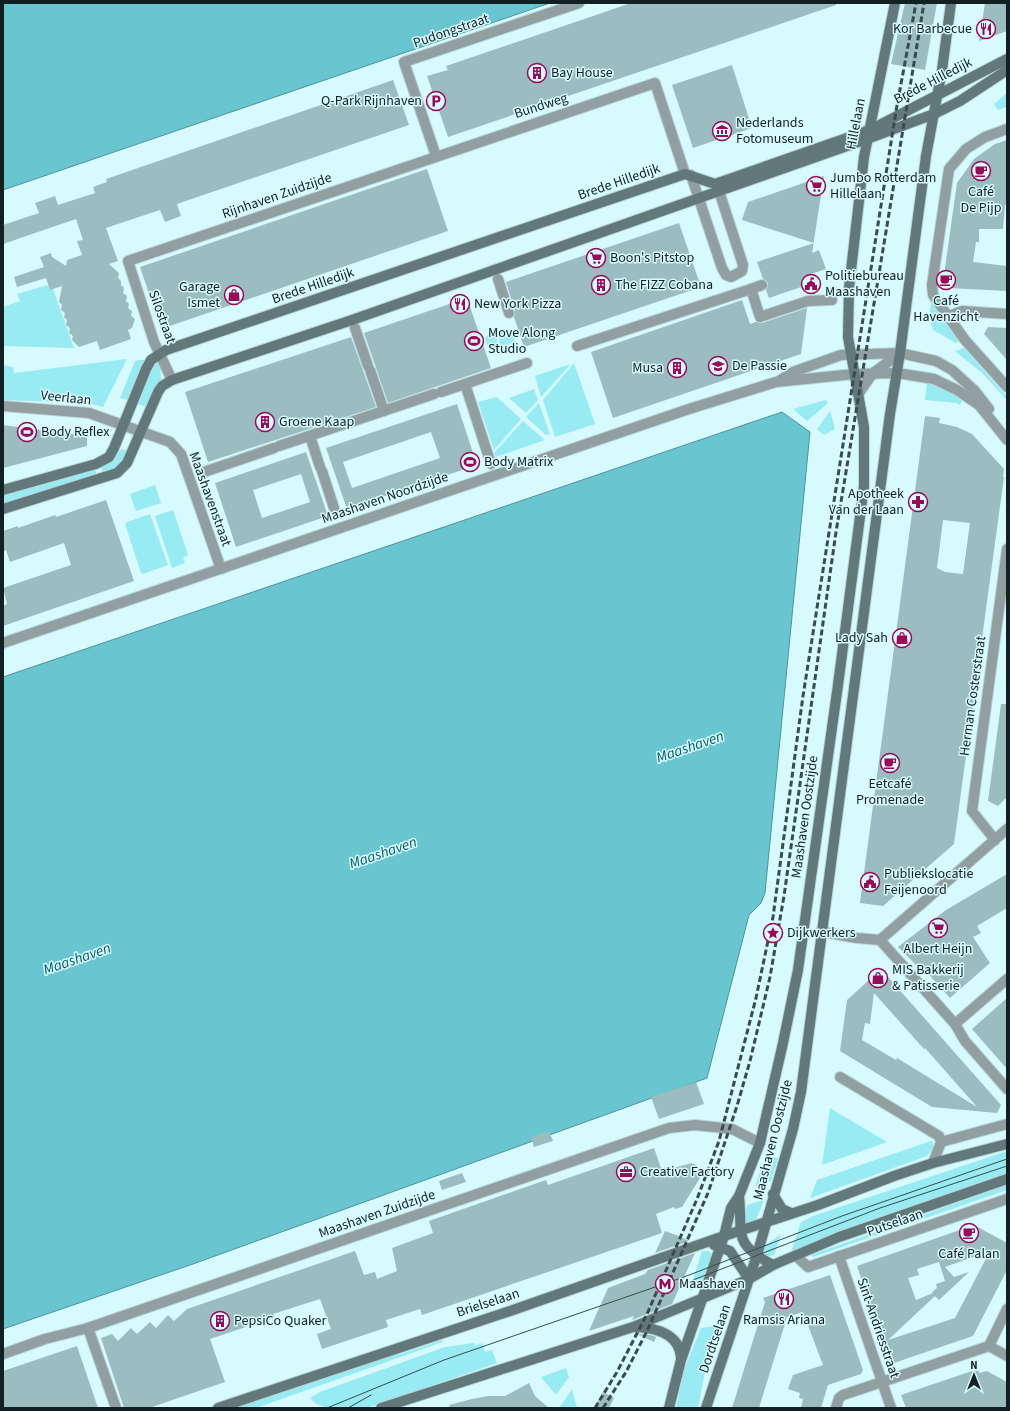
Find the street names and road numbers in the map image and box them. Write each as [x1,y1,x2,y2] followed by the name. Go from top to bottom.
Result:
[410,9,492,53] street label: Pudongstraat
[890,53,976,109] street label: Brede Hilledijk
[512,88,570,124] street label: Bundweg
[841,97,871,151] street label: Hillelaan
[575,159,663,205] street label: Brede Hilledijk
[220,168,335,224] street label: Rijnhaven Zuidzijde
[269,263,357,309] street label: Brede Hilledijk
[143,287,181,347] street label: Silostraat
[40,385,92,411] street label: Veerlaan
[184,449,236,549] street label: Maashavenstraat
[319,467,451,529] street label: Maashaven Noordzijde
[955,634,991,757] street label: Herman Costerstraat
[787,754,824,880] street label: Maashaven Oostzijde
[748,1078,798,1202] street label: Maashaven Oostzijde
[316,1185,438,1243] street label: Maashaven Zuidzijde
[864,1204,926,1242] street label: Putselaan
[851,1275,905,1381] street label: Sint-Andriesstraat
[454,1283,522,1323] street label: Brielselaan
[694,1302,736,1376] street label: Dordtselaan

